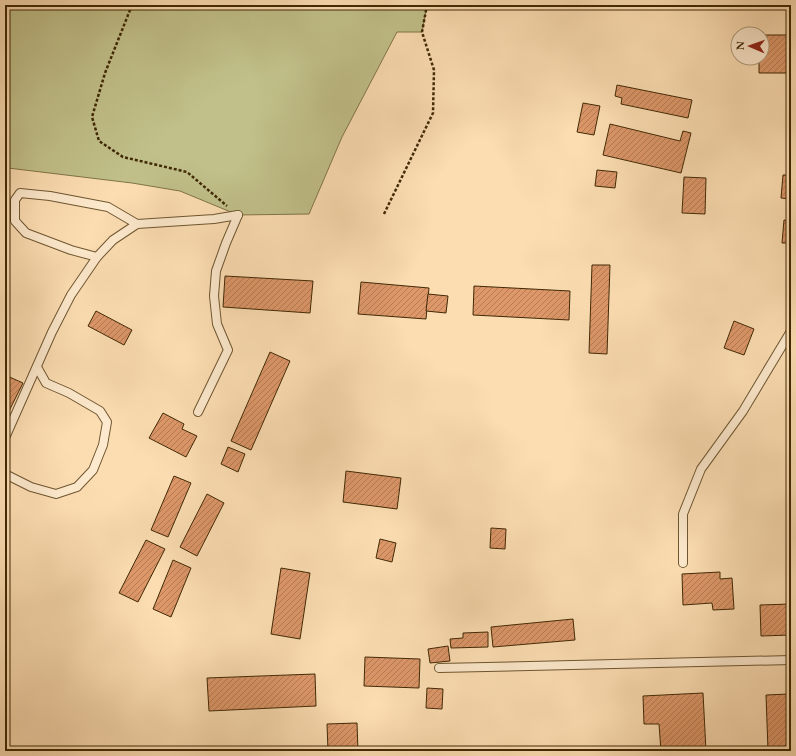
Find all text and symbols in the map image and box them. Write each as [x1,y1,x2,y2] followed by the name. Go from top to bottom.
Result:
[730,26,770,66] north arrow
[733,41,747,50] text: N

